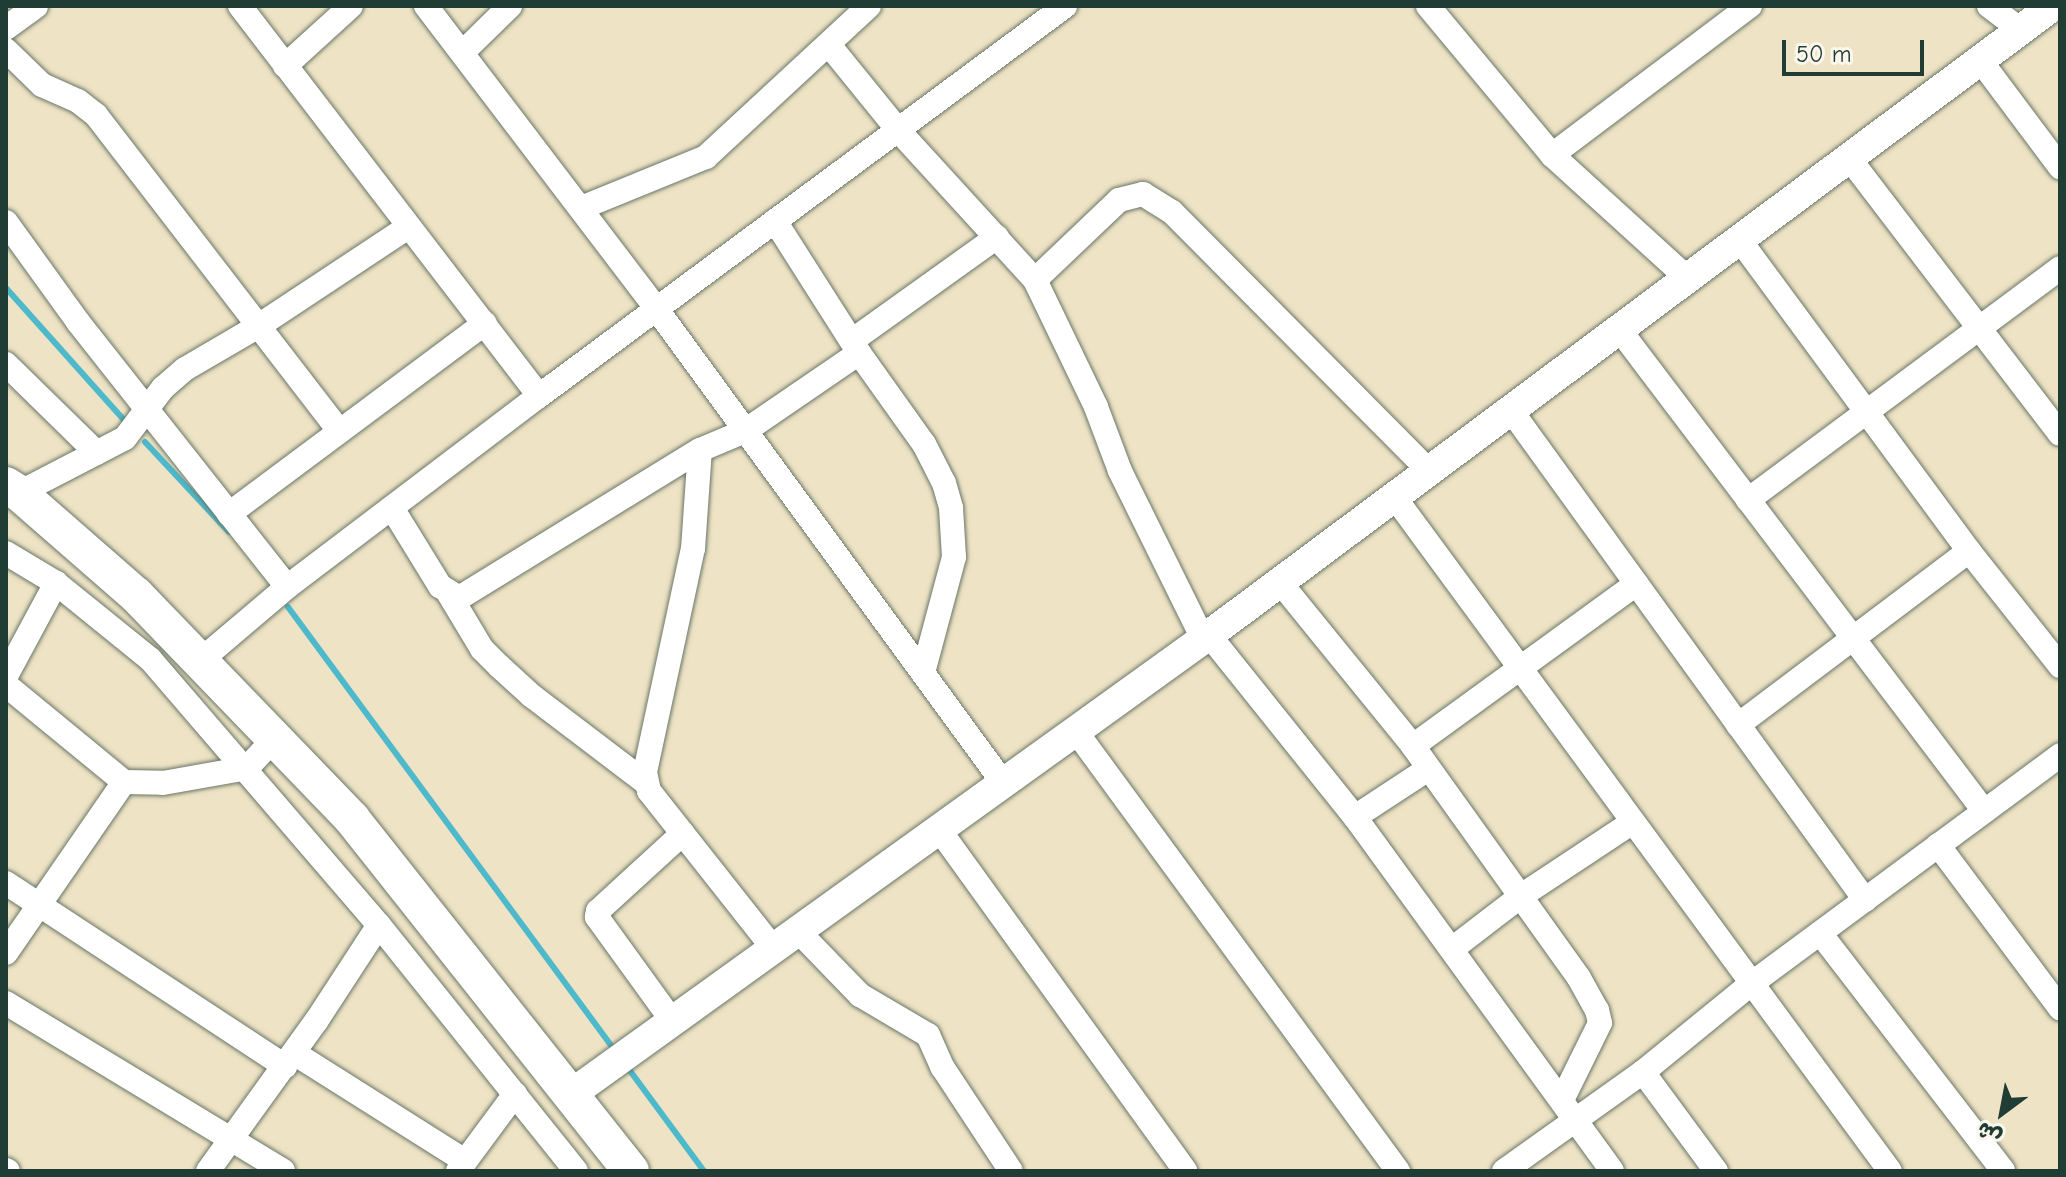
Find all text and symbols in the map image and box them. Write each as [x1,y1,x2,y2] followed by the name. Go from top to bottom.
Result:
[1786,24,1928,74] scale bar
[1796,40,1852,68] text: 50 m
[1962,1073,2042,1153] north arrow
[1972,1116,2006,1151] text: ش

